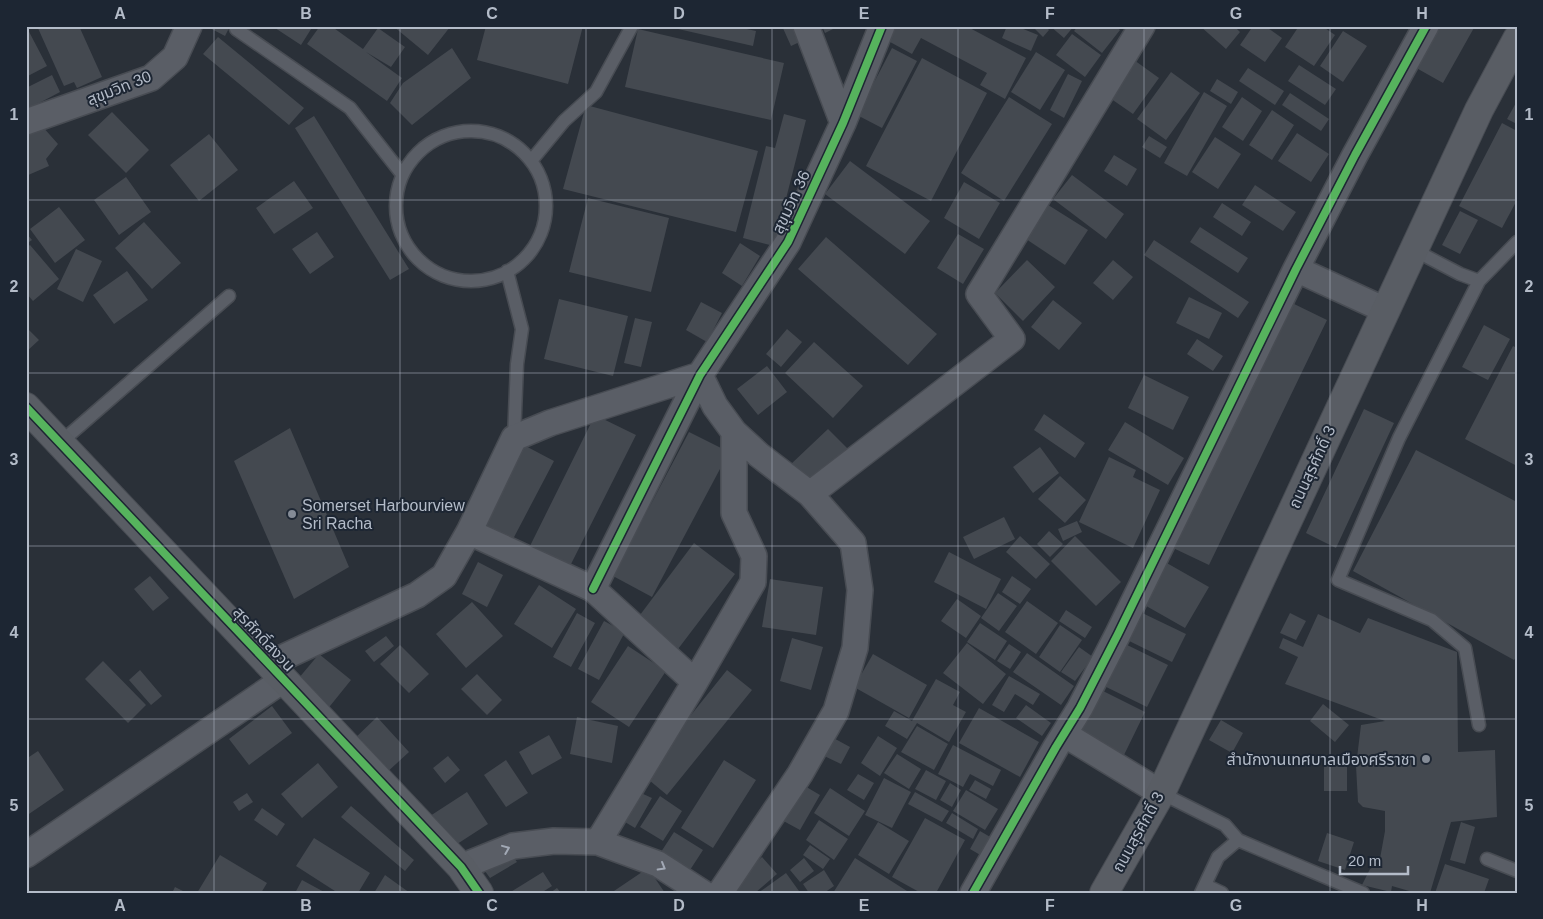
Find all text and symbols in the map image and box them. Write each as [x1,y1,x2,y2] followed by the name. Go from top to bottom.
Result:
[114,5,126,22] text: A
[300,5,312,22] text: B
[486,5,498,22] text: C
[673,5,685,22] text: D
[859,5,870,22] text: E
[1045,5,1055,22] text: F
[1230,5,1242,22] text: G
[1416,5,1428,22] text: H
[84,67,154,109] street label: สุขุมวิท 30
[10,106,19,123] text: 1
[1525,106,1534,123] text: 1
[769,168,814,237] street label: สุขุมวิท 36
[10,278,19,295] text: 2
[1525,278,1534,295] text: 2
[1285,423,1339,511] street label: ถนนสุรศักดิ์ 3
[10,451,19,468] text: 3
[1525,451,1534,468] text: 3
[302,497,465,532] place label: Somerset Harbourview Sri Racha
[286,508,298,520] marker: Somerset Harbourview Sri Racha
[229,603,299,675] street label: สุรศักดิ์สงวน
[10,624,19,641] text: 4
[1525,624,1534,641] text: 4
[1226,751,1416,768] place label: สำนักงานเทศบาลเมืองศรีราชา
[1420,753,1432,765] marker: สำนักงานเทศบาลเมืองศรีราชา
[1108,788,1168,876] street label: ถนนสุรศักดิ์ 3
[10,797,19,814] text: 5
[1525,797,1534,814] text: 5
[501,844,510,855] one-way arrow
[1340,844,1408,876] scale bar
[1348,852,1381,869] text: 20 m
[657,861,666,871] one-way arrow
[114,897,126,914] text: A
[300,897,312,914] text: B
[486,897,498,914] text: C
[673,897,685,914] text: D
[859,897,870,914] text: E
[1045,897,1055,914] text: F
[1230,897,1242,914] text: G
[1416,897,1428,914] text: H

